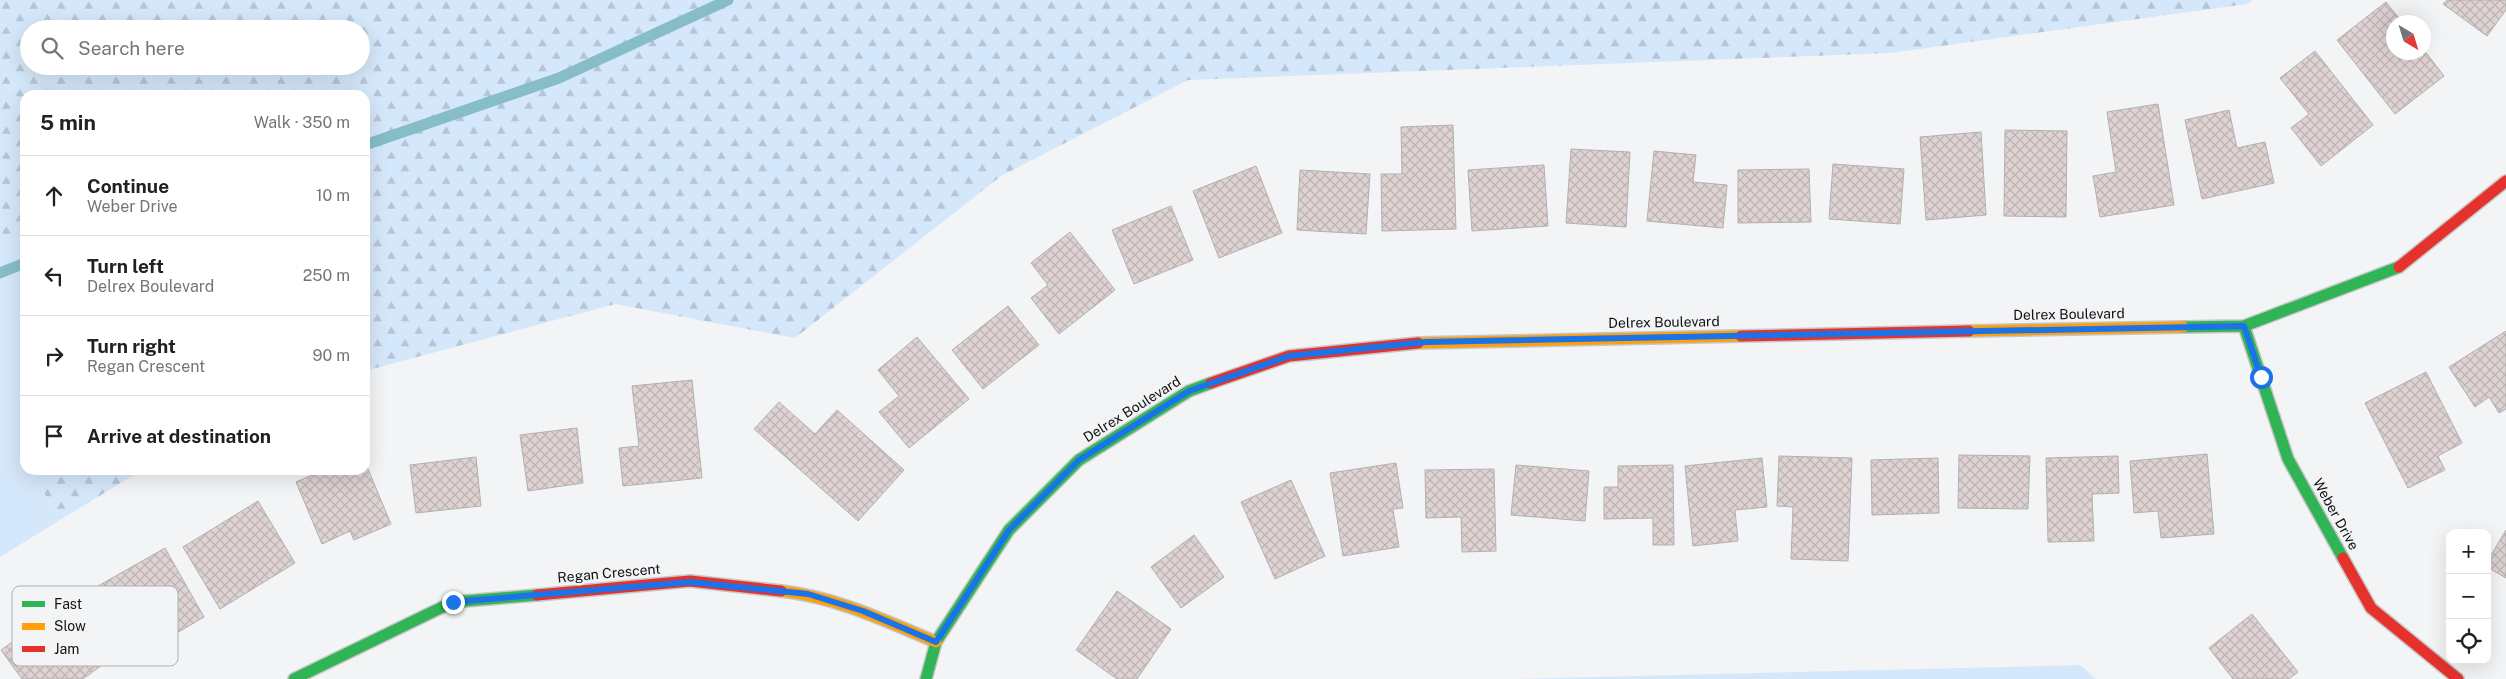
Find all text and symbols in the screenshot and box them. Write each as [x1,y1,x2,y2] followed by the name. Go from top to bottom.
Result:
[2386,15,2431,60] north arrow
[20,20,370,75] search box
[38,34,66,62] icon: search
[78,37,185,59] text: Search here
[40,110,96,135] text: 5 min
[254,113,350,132] text: Walk · 350 m
[87,175,169,197] text: Continue
[40,182,68,210] icon: ahead
[316,186,350,205] text: 10 m
[87,197,178,216] text: Weber Drive
[87,255,164,277] text: Turn left
[40,262,68,290] icon: left
[303,266,350,285] text: 250 m
[87,277,214,296] text: Delrex Boulevard
[2013,305,2125,323] street label: Delrex Boulevard
[1608,313,1720,331] street label: Delrex Boulevard
[87,335,176,357] text: Turn right
[40,342,68,370] icon: right
[313,346,350,365] text: 90 m
[87,357,205,376] text: Regan Crescent
[2250,366,2273,389] route start
[1080,373,1184,445] street label: Delrex Boulevard
[40,422,68,450] icon: arrive
[87,425,271,447] text: Arrive at destination
[2310,475,2362,553] street label: Weber Drive
[2446,529,2491,664] map controls
[2446,529,2491,574] button: +
[557,561,661,585] street label: Regan Crescent
[2446,574,2491,619] button: −
[12,586,178,666] legend
[442,591,465,614] route end
[54,596,82,612] text: Fast
[54,618,86,634] text: Slow
[2446,619,2491,664] button: locate
[54,641,79,657] text: Jam

